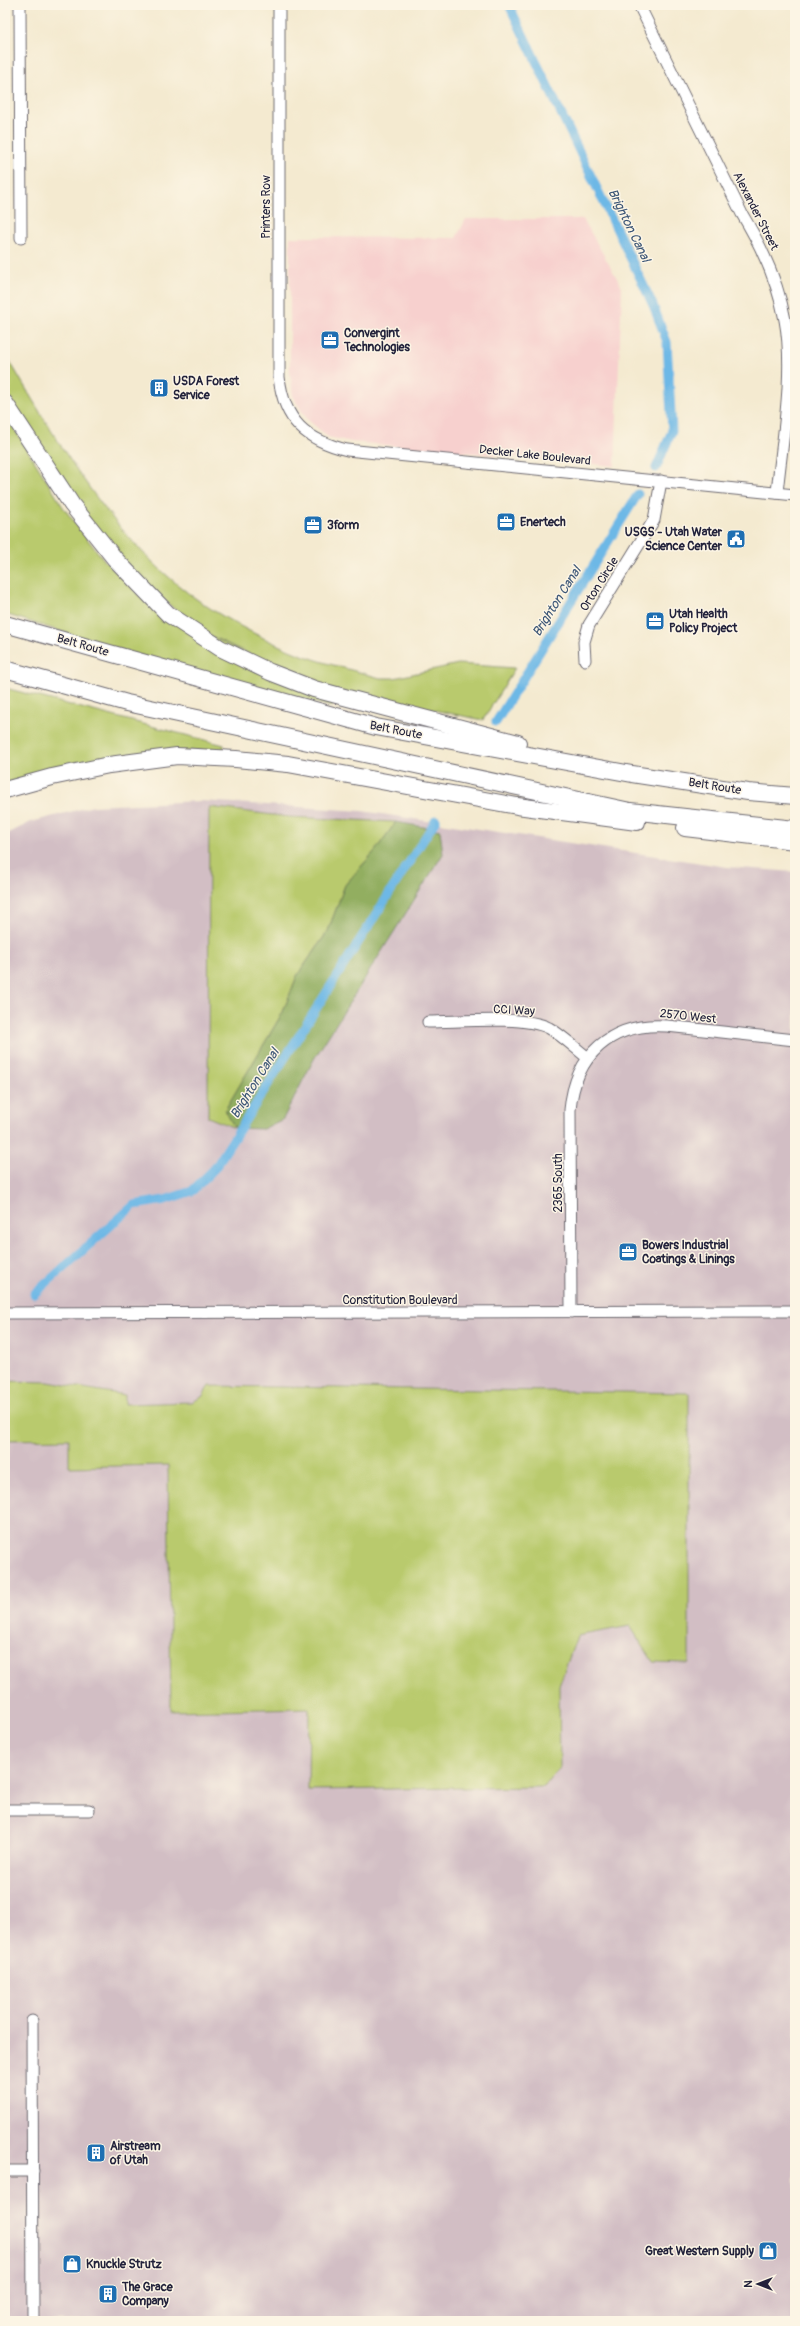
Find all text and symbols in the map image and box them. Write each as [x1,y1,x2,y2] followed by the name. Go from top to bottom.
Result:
[729,170,782,253] street label: Alexander Street
[259,175,274,239] street label: Printers Row
[604,186,655,266] water label: Brighton Canal
[343,326,410,355] place label: Convergint Technologies
[319,329,341,351] office icon: Convergint Technologies
[173,374,240,403] place label: USDA Forest Service
[148,377,170,399] building icon: USDA Forest Service
[478,442,592,469] street label: Decker Lake Boulevard
[495,511,517,533] office icon: Enertech
[302,514,324,536] office icon: 3form
[520,515,566,530] place label: Enertech
[327,518,360,533] place label: 3form
[625,525,723,554] place label: USGS - Utah Water Science Center
[725,528,747,550] public building icon: USGS - Utah Water Science Center
[577,554,622,614] street label: Orton Circle
[529,562,586,639] water label: Brighton Canal
[669,607,739,636] place label: Utah Health Policy Project
[644,610,666,632] office icon: Utah Health Policy Project
[55,631,111,660] street label: Belt Route
[368,718,424,743] street label: Belt Route
[687,775,742,798] street label: Belt Route
[493,1002,535,1019] street label: CCI Way
[659,1006,717,1027] street label: 2570 West
[227,1044,284,1121] water label: Brighton Canal
[551,1153,566,1213] street label: 2365 South
[642,1238,735,1267] place label: Bowers Industrial Coatings & Linings
[617,1241,639,1263] office icon: Bowers Industrial Coatings & Linings
[342,1293,458,1308] street label: Constitution Boulevard
[109,2139,161,2168] place label: Airstream of Utah
[85,2142,107,2164] building icon: Airstream of Utah
[757,2240,779,2262] shop icon: Great Western Supply
[645,2244,755,2259] place label: Great Western Supply
[61,2253,83,2275] shop icon: Knuckle Strutz
[86,2257,163,2272] place label: Knuckle Strutz
[738,2264,778,2304] north arrow
[121,2280,174,2309] place label: The Grace Company
[742,2280,755,2288] text: N
[97,2283,119,2305] building icon: The Grace Company

